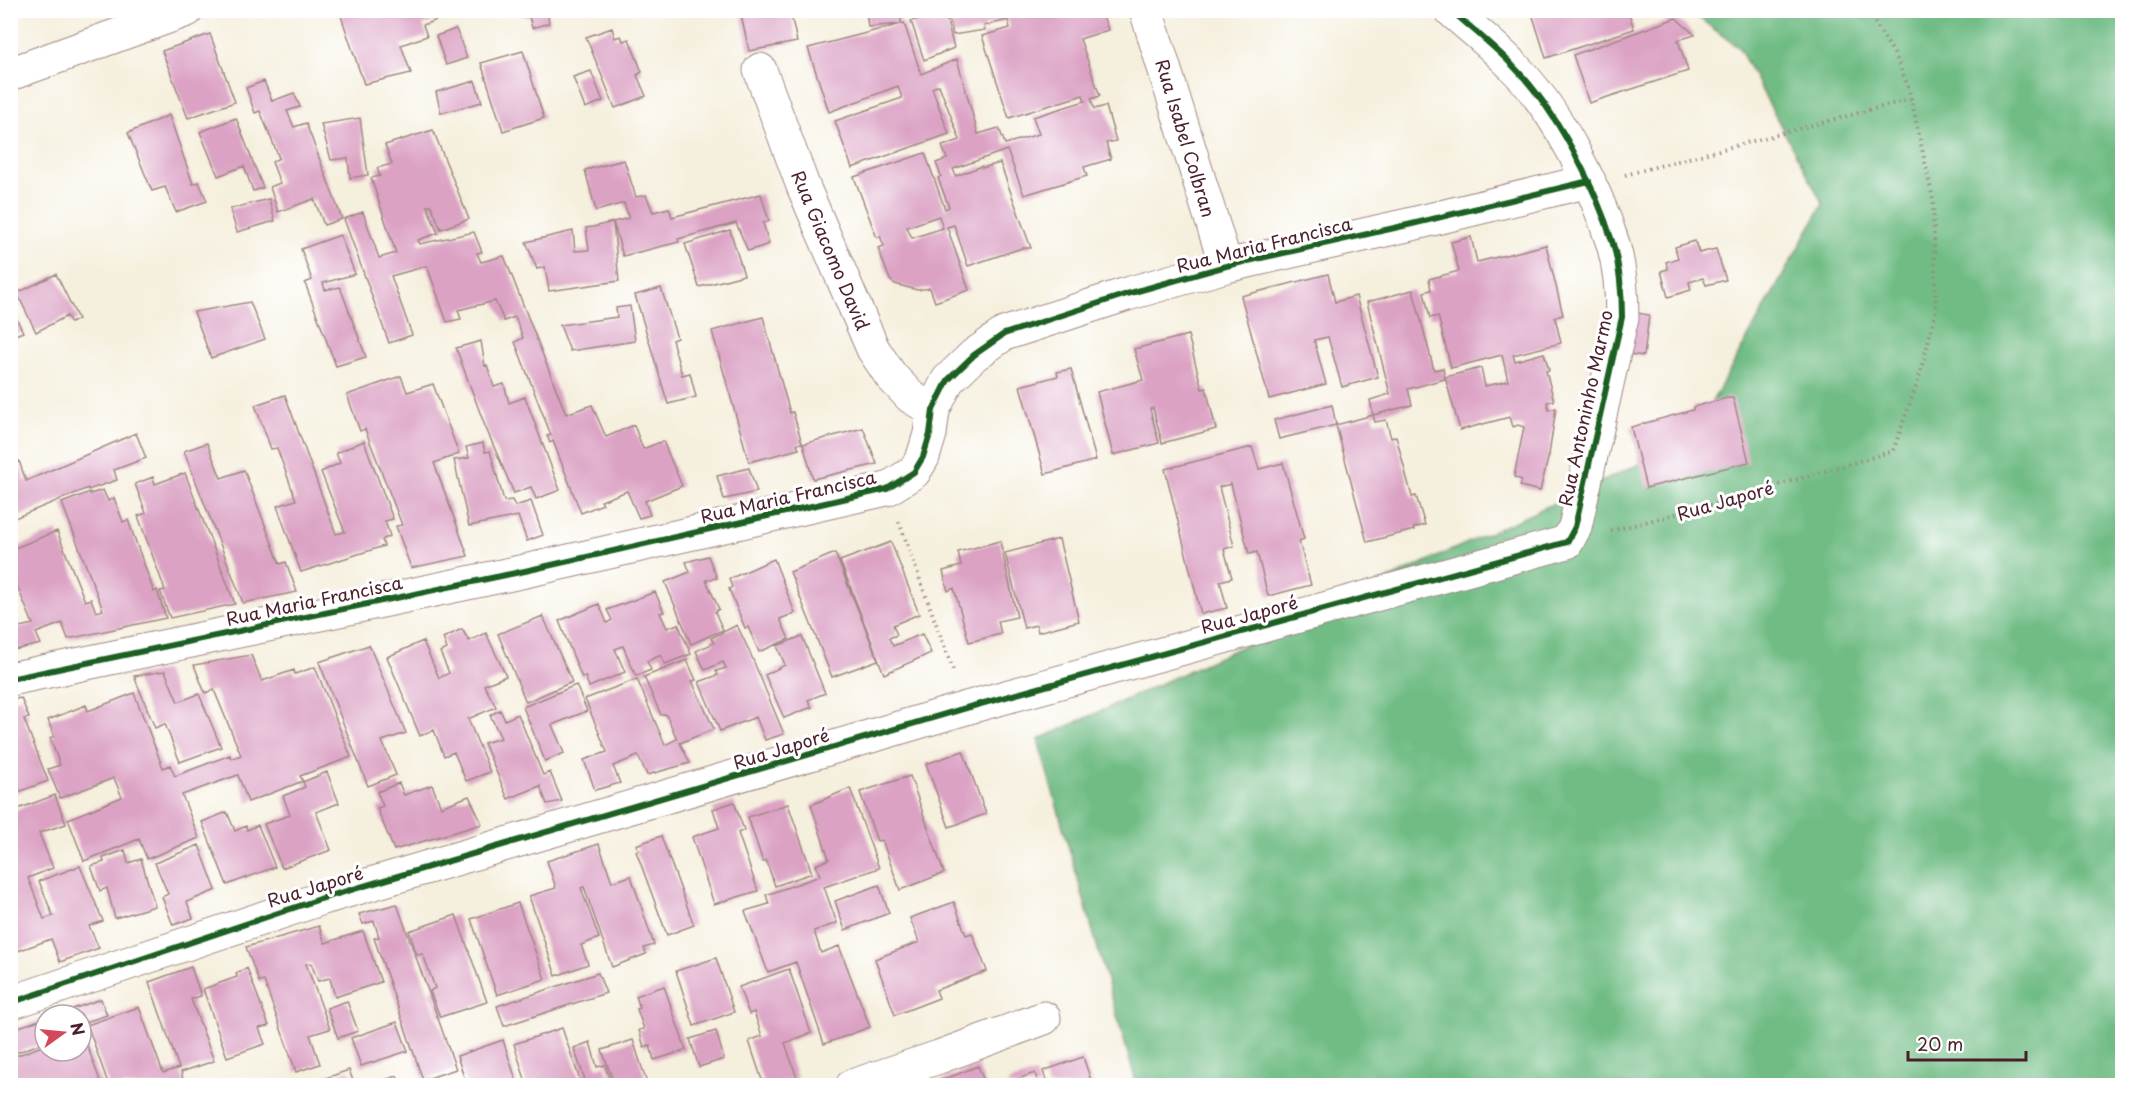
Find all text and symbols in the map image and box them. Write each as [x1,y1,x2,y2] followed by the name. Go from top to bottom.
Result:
[1149,56,1223,220] street label: Rua Isabel Colbran
[785,166,877,334] street label: Rua Giacomo David
[1174,209,1355,279] street label: Rua Maria Francisca
[1551,307,1619,509] street label: Rua Antoninho Marmo
[697,462,879,529] street label: Rua Maria Francisca
[1674,473,1776,527] street label: Rua Japoré
[223,568,405,632] street label: Rua Maria Francisca
[1198,588,1300,640] street label: Rua Japoré
[730,721,832,775] street label: Rua Japoré
[264,859,366,913] street label: Rua Japoré
[33,1003,93,1063] north arrow
[65,1020,92,1038] text: N
[1908,1024,2026,1062] scale bar
[1917,1030,1963,1057] text: 20 m

